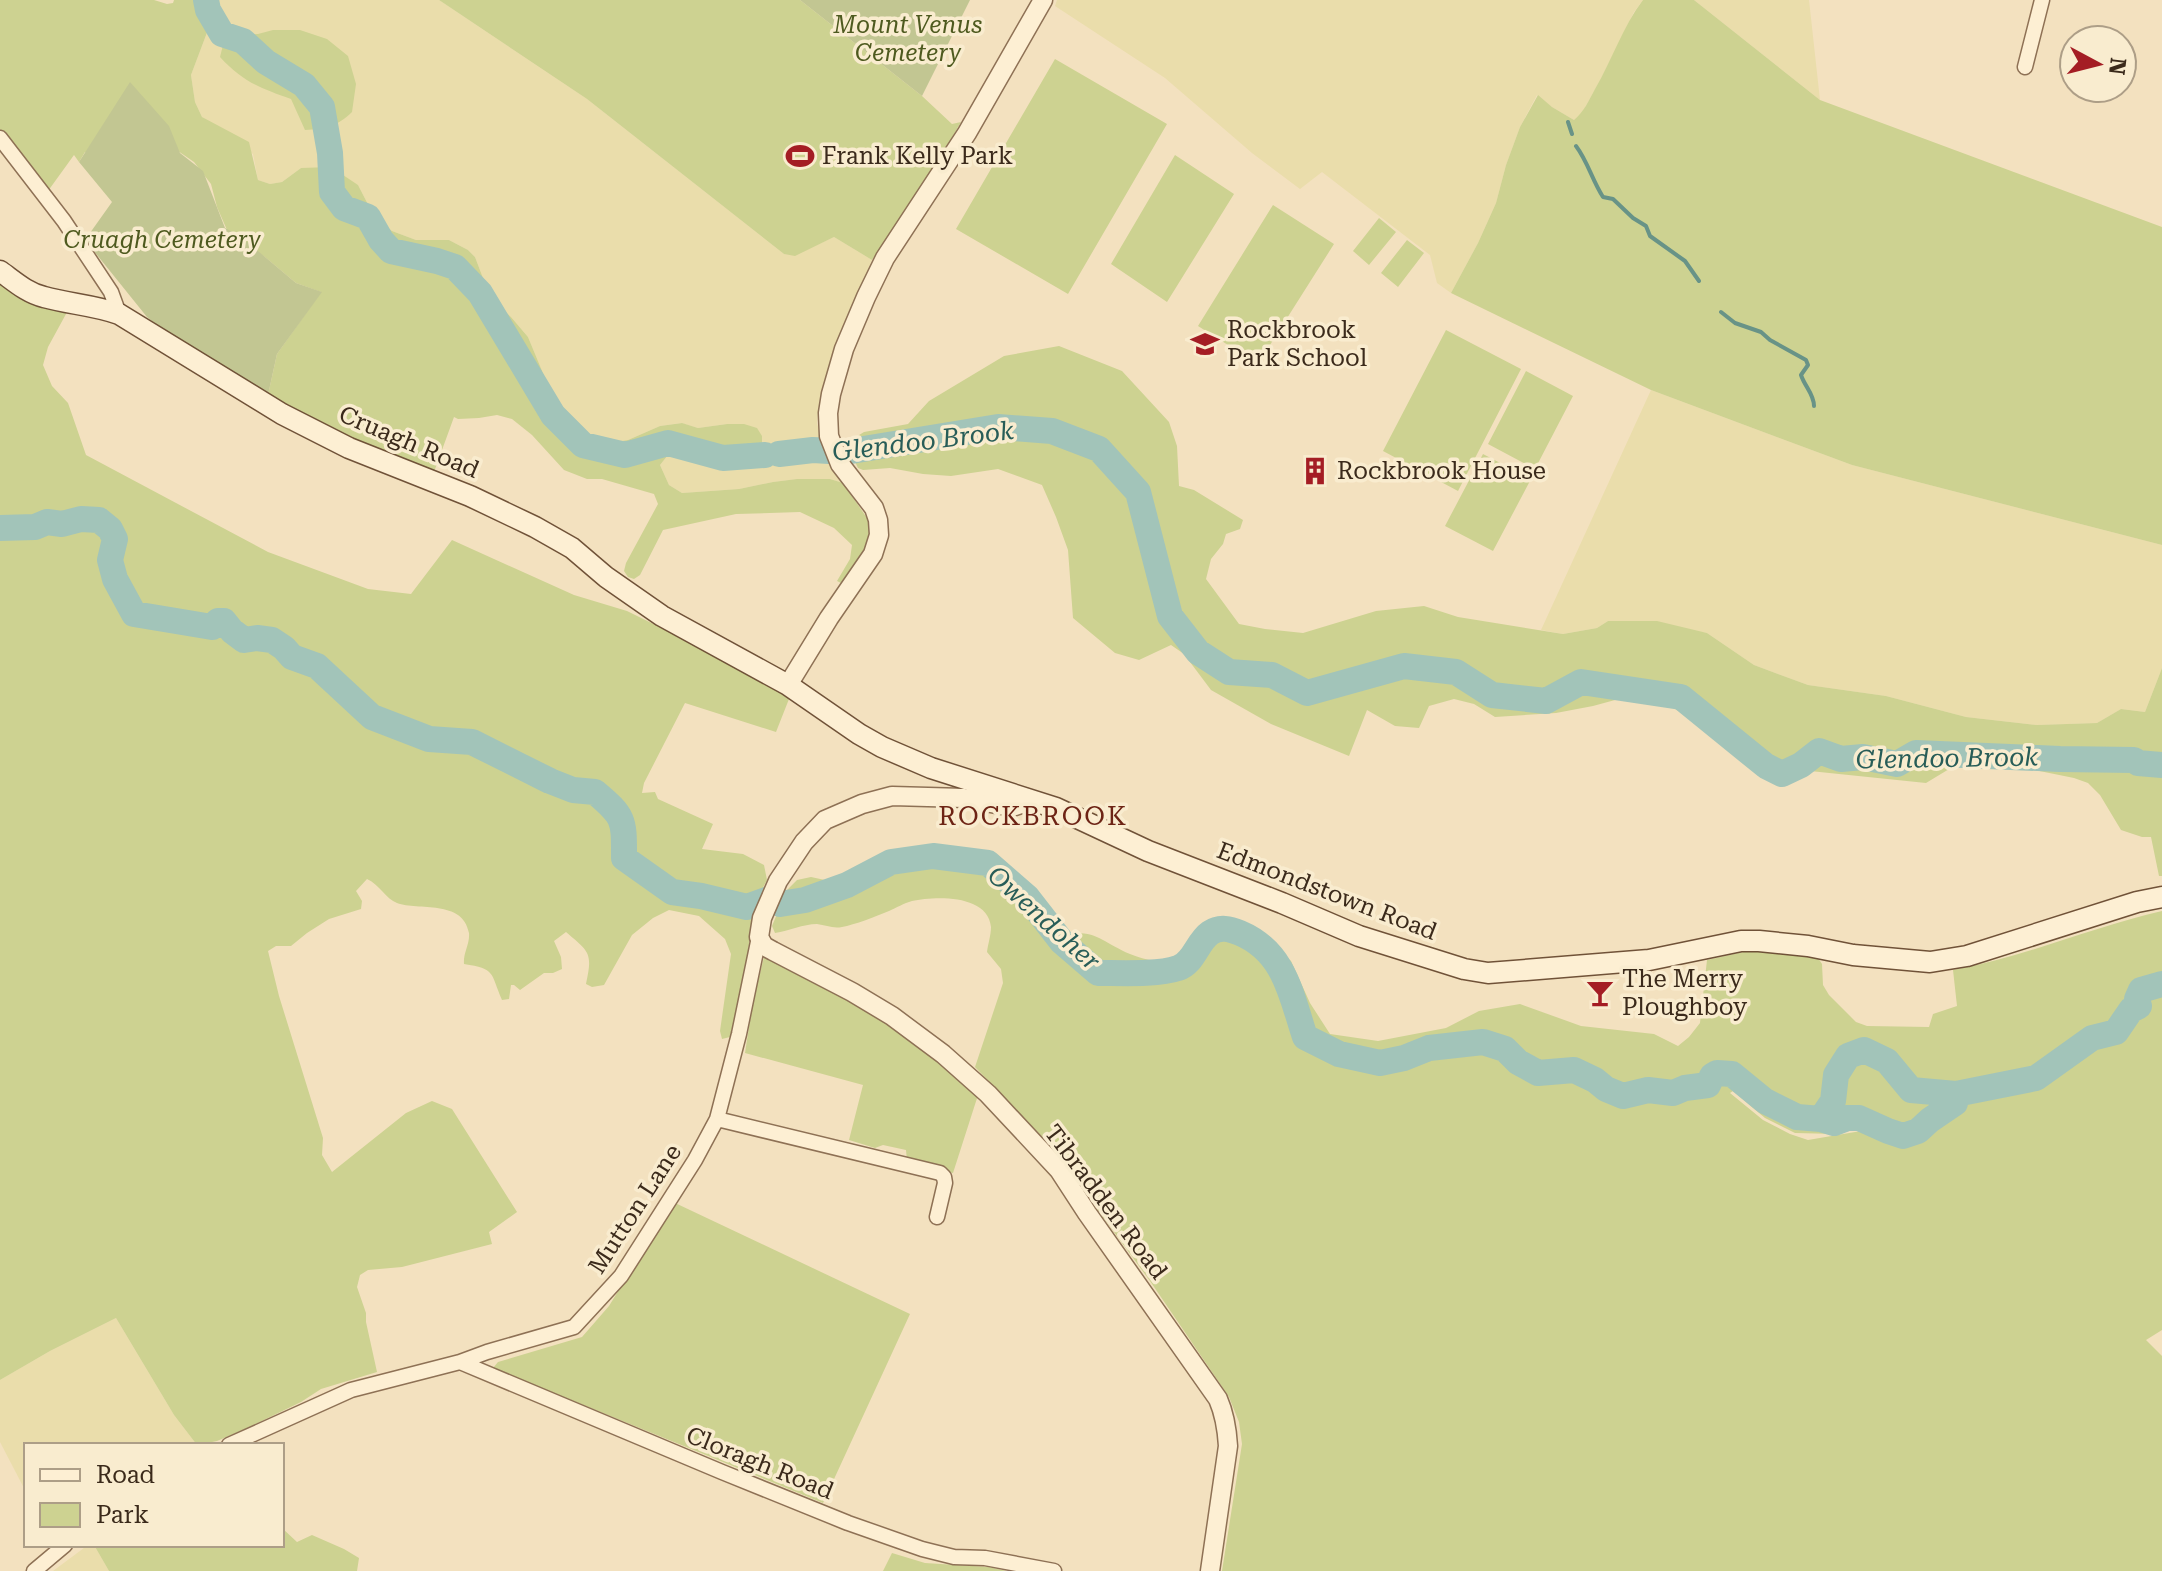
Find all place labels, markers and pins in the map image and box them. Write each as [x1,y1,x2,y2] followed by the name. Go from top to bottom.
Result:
[785,141,815,171] sports icon: Frank Kelly Park
[822,142,1013,170] place label: Frank Kelly Park
[1227,316,1367,372] place label: Rockbrook Park School
[1190,329,1220,359] school or university icon: Rockbrook Park School
[1300,456,1330,486] building icon: Rockbrook House
[1337,457,1546,485] place label: Rockbrook House
[1622,965,1748,1021] place label: The Merry Ploughboy
[1585,978,1615,1008] bar icon: The Merry Ploughboy

